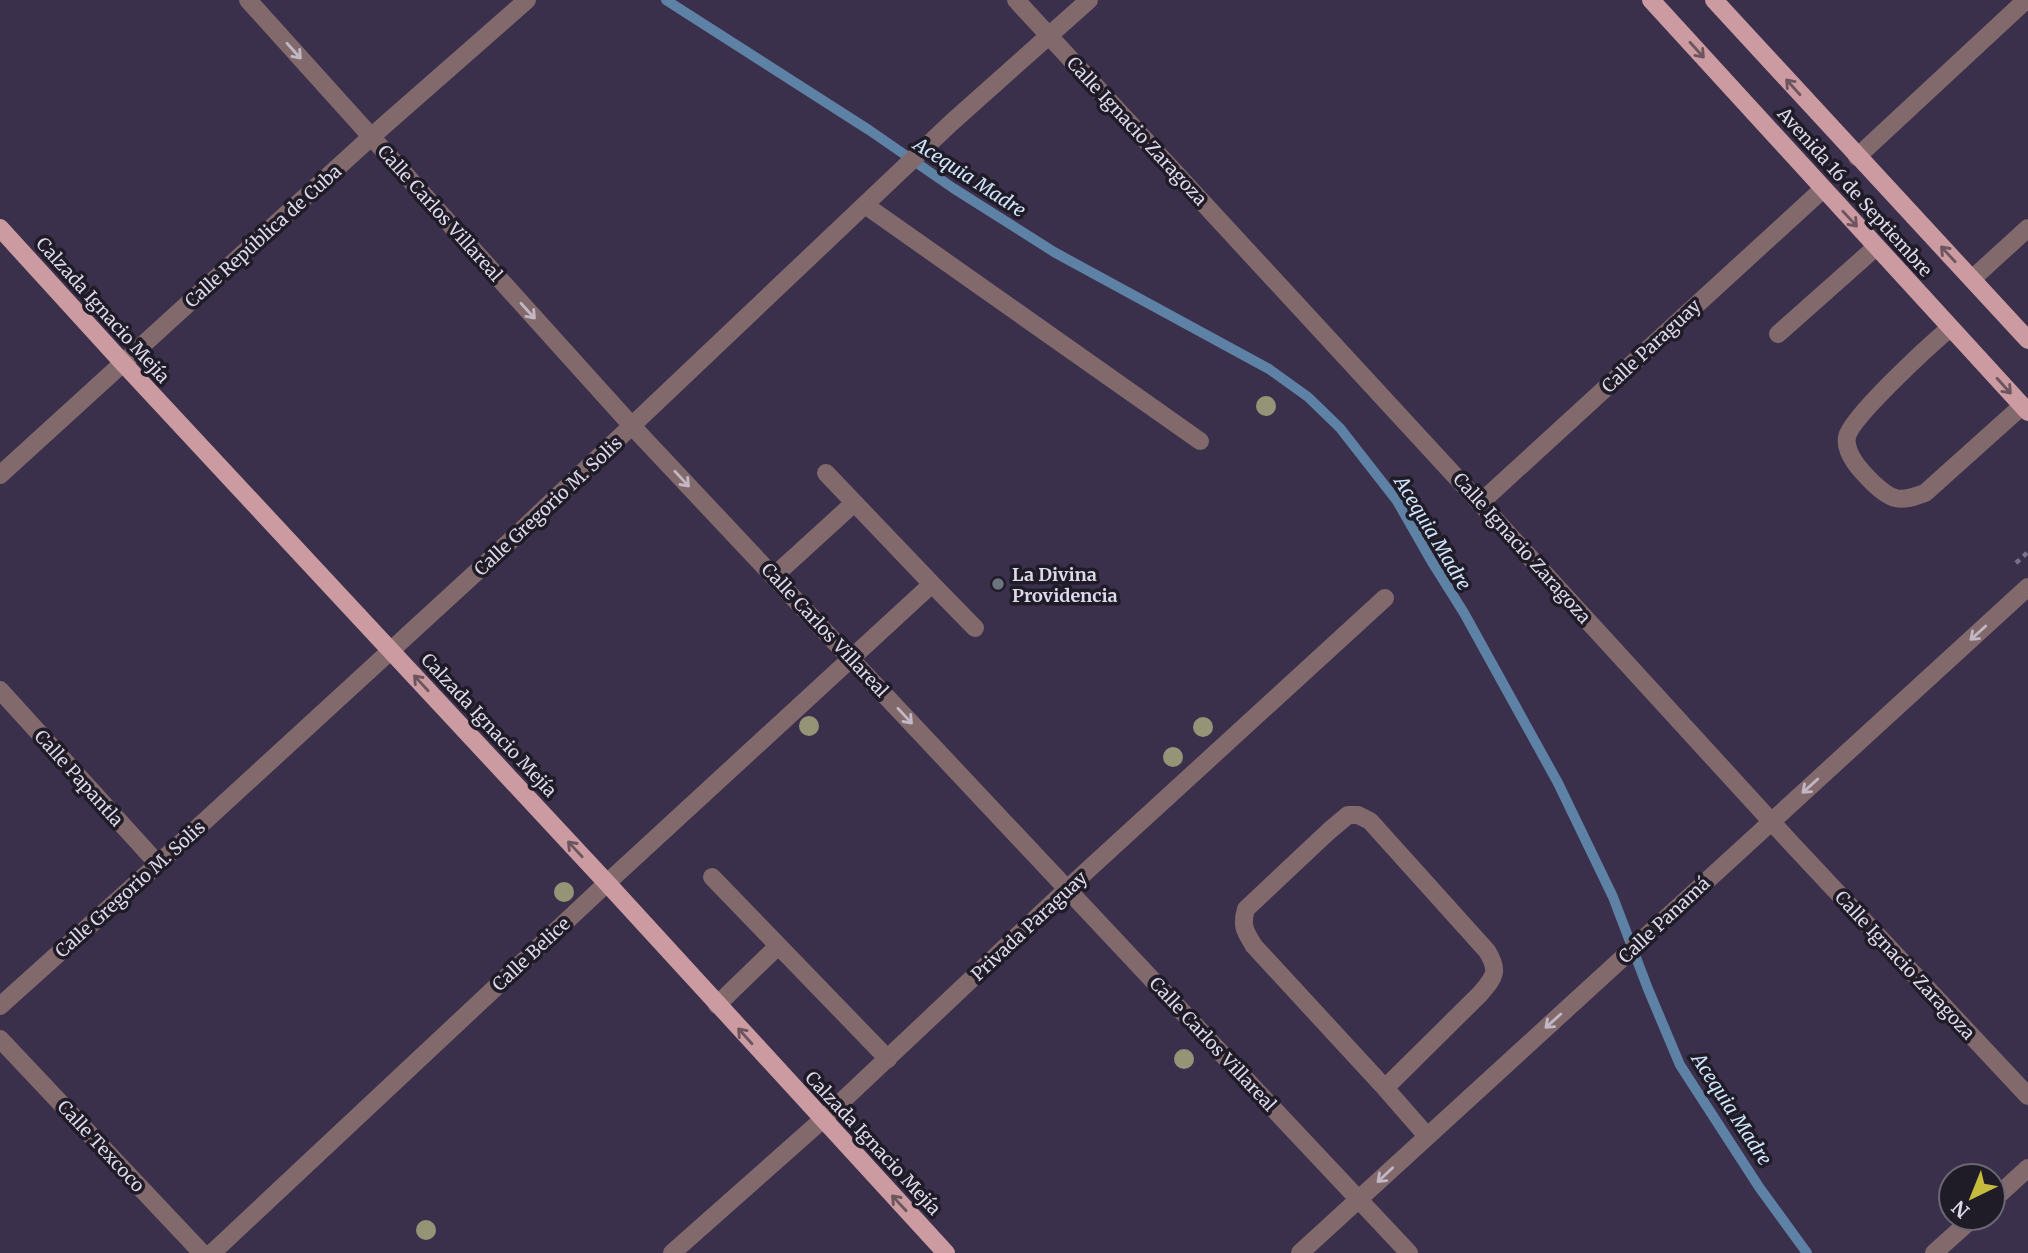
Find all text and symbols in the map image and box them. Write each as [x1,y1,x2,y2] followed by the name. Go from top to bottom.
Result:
[1689,41,1705,59] one-way arrow
[286,42,302,60] one-way arrow
[1062,52,1212,210] street label: Calle Ignacio Zaragoza
[1785,79,1802,96] one-way arrow
[1772,102,1937,281] street label: Avenida 16 de Septiembre
[908,131,1031,222] water label: Acequia Madre
[373,140,508,286] street label: Calle Carlos Villareal
[180,159,346,312] street label: Calle República de Cuba
[1842,210,1858,228] one-way arrow
[31,232,175,388] street label: Calzada Ignacio Mejía
[1940,246,1957,263] one-way arrow
[1597,294,1706,398] street label: Calle Paraguay
[520,302,536,320] one-way arrow
[1996,377,2012,395] one-way arrow
[469,431,627,581] street label: Calle Gregorio M. Solis
[1448,468,1596,628] street label: Calle Ignacio Zaragoza
[674,470,690,488] one-way arrow
[1388,470,1477,595] water label: Acequia Madre
[757,558,894,702] street label: Calle Carlos Villareal
[1012,563,1118,607] place label: La Divina Providencia
[990,576,1006,592] marker: La Divina Providencia
[1970,624,1987,641] one-way arrow
[416,648,562,802] street label: Calzada Ignacio Mejía
[412,675,429,692] one-way arrow
[896,706,913,724] one-way arrow
[30,725,129,831] street label: Calle Papantla
[1802,778,1819,795] one-way arrow
[50,815,210,962] street label: Calle Gregorio M. Solis
[567,841,584,858] one-way arrow
[966,866,1092,986] street label: Privada Paraguay
[1614,872,1715,968] street label: Calle Panamá
[1830,886,1980,1044] street label: Calle Ignacio Zaragoza
[487,912,575,996] street label: Calle Belice
[1145,972,1282,1116] street label: Calle Carlos Villareal
[1545,1013,1562,1030] one-way arrow
[737,1027,753,1045] one-way arrow
[1686,1047,1777,1170] water label: Acequia Madre
[800,1066,946,1220] street label: Calzada Ignacio Mejía
[53,1095,149,1197] street label: Calle Texcoco
[1937,1162,2007,1232] north arrow
[1377,1166,1394,1183] one-way arrow
[891,1195,908,1212] one-way arrow
[1947,1196,1974,1223] text: N

